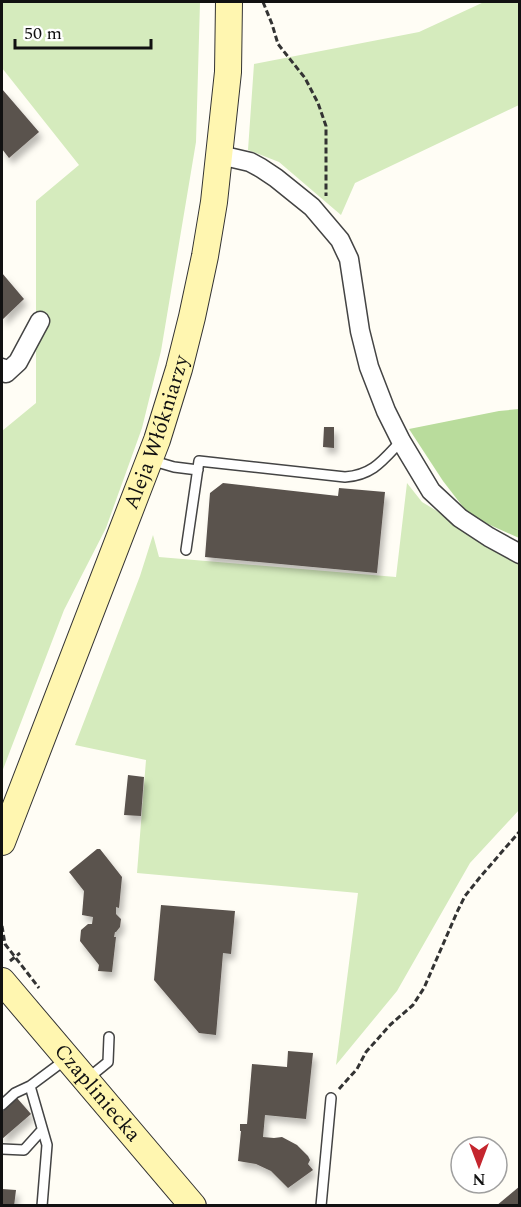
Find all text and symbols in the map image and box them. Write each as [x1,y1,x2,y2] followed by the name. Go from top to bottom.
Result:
[15,12,152,50] scale bar
[24,20,62,47] text: 50 m
[116,351,198,514] street label: Aleja Włókniarzy
[46,1037,149,1150] street label: Czapliniecka
[449,1135,509,1195] north arrow
[472,1167,486,1191] text: N

